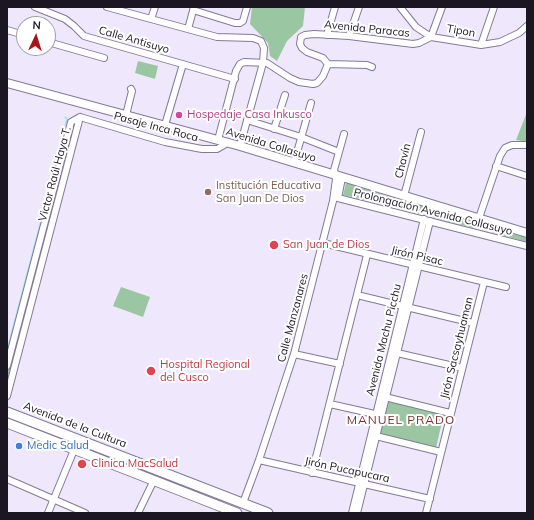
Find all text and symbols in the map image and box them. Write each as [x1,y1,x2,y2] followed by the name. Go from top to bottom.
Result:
[16,16,56,56] north arrow
[32,18,41,32] text: N
[323,18,411,40] street label: Avenida Paracas
[446,22,476,40] street label: Tipon
[97,24,171,56] street label: Calle Antisuyo
[187,108,312,122] place label: Hospedaje Casa Inkusco
[112,109,200,145] street label: Pasaje Inca Roca
[174,110,184,120] marker: Hospedaje Casa Inkusco
[36,125,74,223] street label: Victor Raúl Haya T.
[224,125,318,165] street label: Avenida Collasuyo
[392,142,414,180] street label: Chavín
[216,179,321,205] place label: Institución Educativa San Juan De Dios
[352,186,514,238] street label: Prolongación Avenida Collasuyo
[203,187,213,197] marker: Institución Educativa San Juan De Dios
[283,238,370,252] place label: San Juan de Dios
[268,239,280,251] marker: San Juan de Dios
[390,244,444,268] street label: Jirón Pisac
[275,272,311,364] street label: Calle Manzanares
[364,283,404,397] street label: Avenida Machu Picchu
[438,296,476,400] street label: Jirón Sacsayhuaman
[160,358,250,384] place label: Hospital Regional del Cusco
[145,365,157,377] marker: Hospital Regional del Cusco
[22,399,128,451] street label: Avenida de la Cultura
[347,413,455,427] district label: MANUEL PRADO
[27,439,89,453] place label: Medic Salud
[14,441,24,451] marker: Medic Salud
[303,455,391,485] street label: Jirón Pucapucara
[91,457,178,471] place label: Clinica MacSalud
[76,458,88,470] marker: Clinica MacSalud

